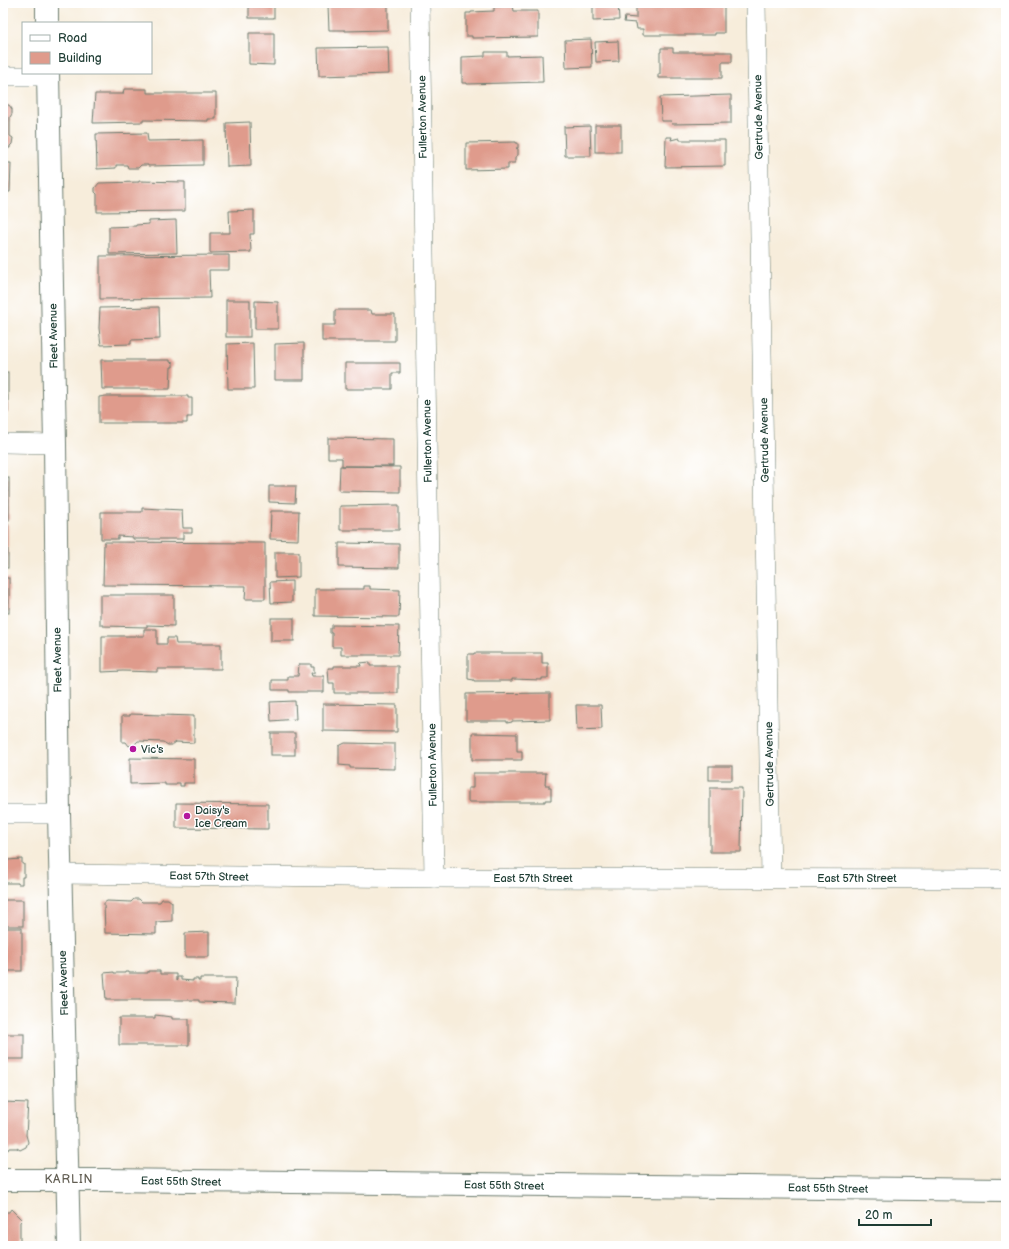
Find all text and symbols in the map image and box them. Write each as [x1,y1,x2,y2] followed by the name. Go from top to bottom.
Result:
[22,22,152,74] legend
[58,31,87,46] text: Road
[58,51,102,66] text: Building
[751,74,766,160] street label: Gertrude Avenue
[415,75,430,159] street label: Fullerton Avenue
[46,303,61,369] street label: Fleet Avenue
[757,397,772,483] street label: Gertrude Avenue
[420,399,435,483] street label: Fullerton Avenue
[50,627,65,693] street label: Fleet Avenue
[762,721,777,807] street label: Gertrude Avenue
[425,723,440,807] street label: Fullerton Avenue
[141,743,164,756] place label: Vic's
[128,744,138,754] marker: Vic's
[195,804,247,830] place label: Daisy's Ice Cream
[182,811,192,821] marker: Daisy's Ice Cream
[169,869,249,884] street label: East 57th Street
[493,872,573,885] street label: East 57th Street
[817,872,897,885] street label: East 57th Street
[56,950,71,1016] street label: Fleet Avenue
[44,1172,94,1187] district label: KARLIN
[141,1174,222,1189] street label: East 55th Street
[464,1178,545,1193] street label: East 55th Street
[788,1181,869,1196] street label: East 55th Street
[859,1201,931,1227] scale bar
[865,1208,892,1223] text: 20 m

